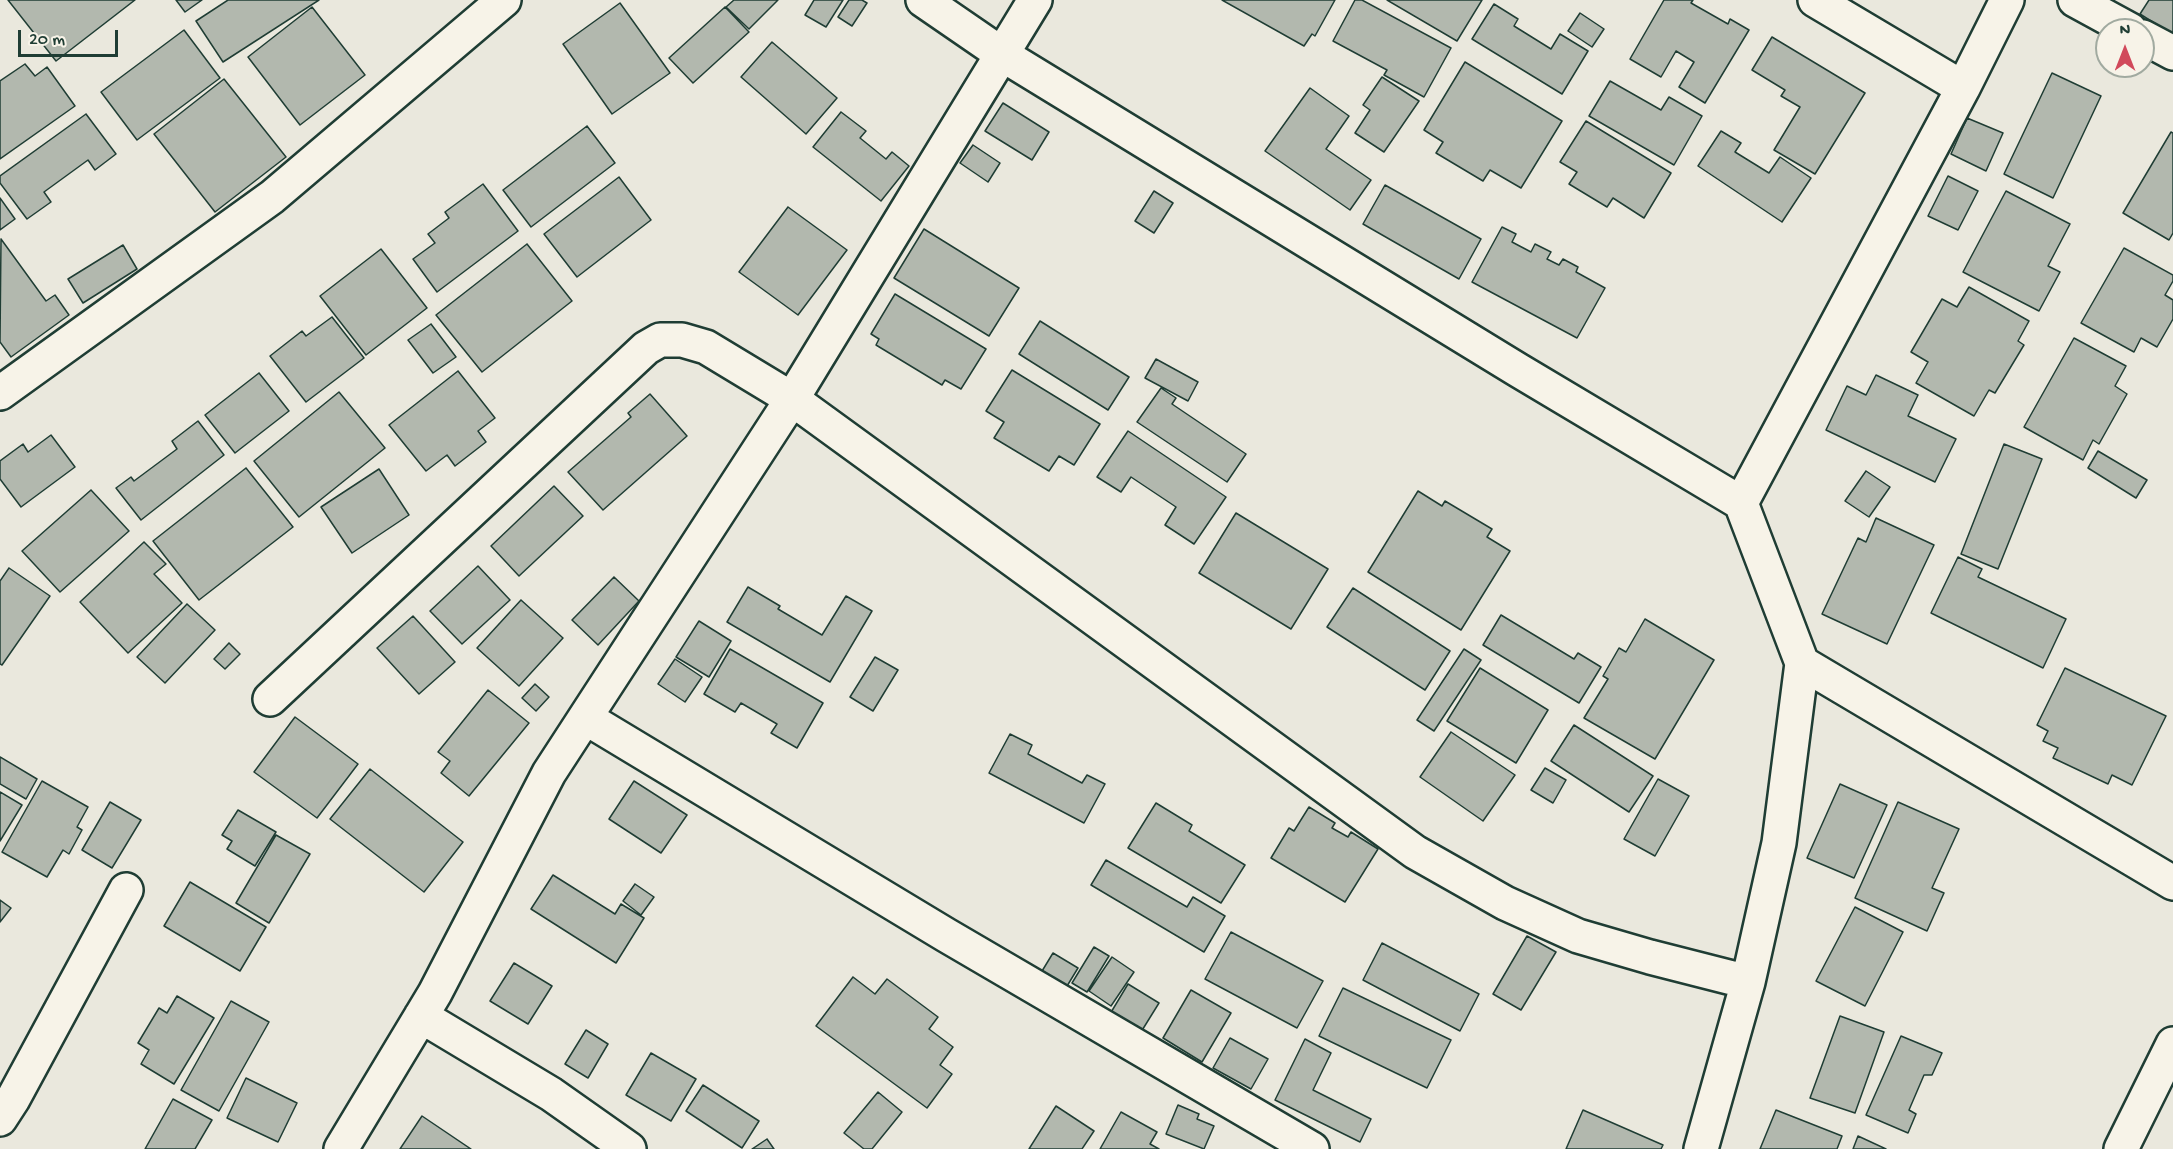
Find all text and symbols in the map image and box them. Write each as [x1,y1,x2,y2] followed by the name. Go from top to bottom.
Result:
[21,18,122,56] scale bar
[2095,18,2155,78] north arrow
[2120,22,2130,41] text: N
[29,30,65,51] text: 20 m

